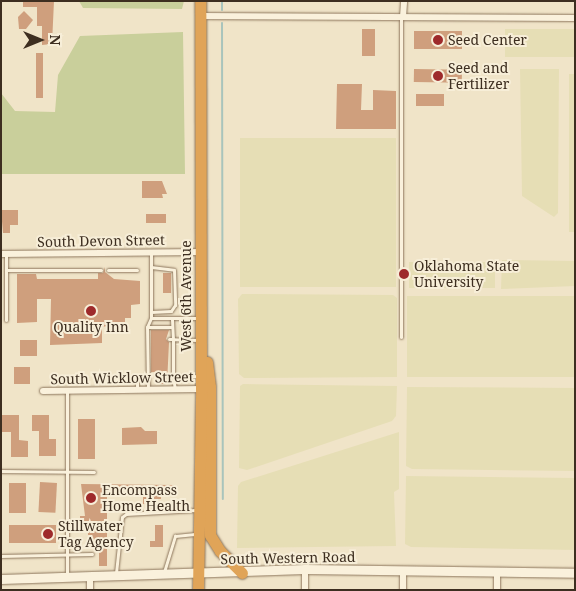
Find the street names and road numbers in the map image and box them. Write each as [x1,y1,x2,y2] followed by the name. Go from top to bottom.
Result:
[37,231,165,251] street label: South Devon Street
[178,240,194,352] street label: West 6th Avenue
[50,368,194,388] street label: South Wicklow Street
[220,548,356,568] street label: South Western Road

